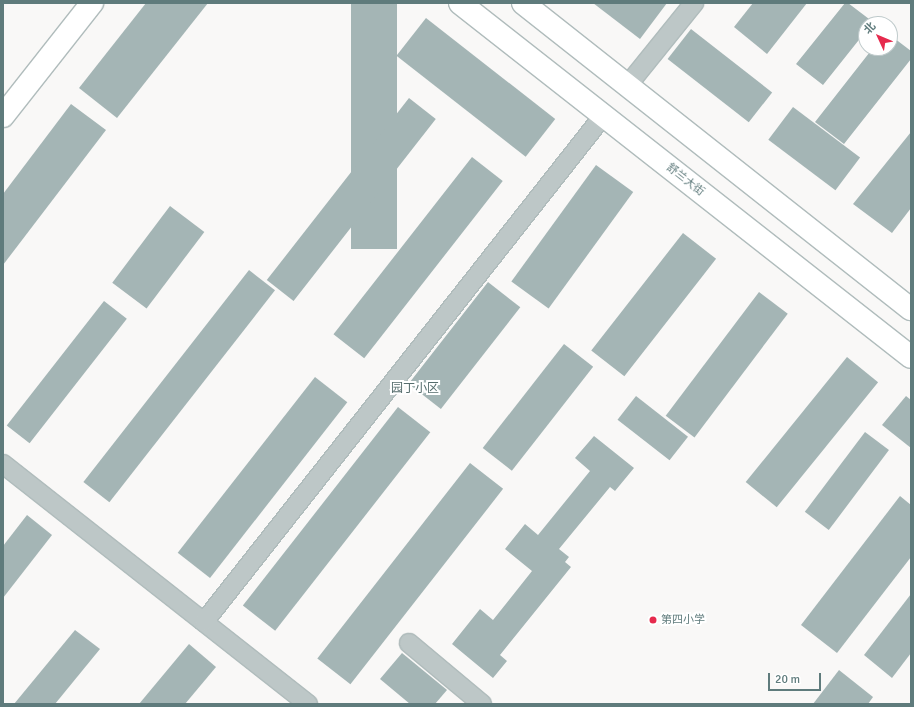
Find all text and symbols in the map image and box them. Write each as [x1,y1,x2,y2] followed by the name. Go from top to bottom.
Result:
[858,16,898,56] north arrow
[861,20,878,36] text: 北
[664,161,706,199] street label: 舒兰大街
[391,382,439,396] district label: 园丁小区
[661,613,705,627] place label: 第四小学
[648,615,658,625] marker: 第四小学
[770,665,823,691] scale bar
[775,672,800,687] text: 20 m

